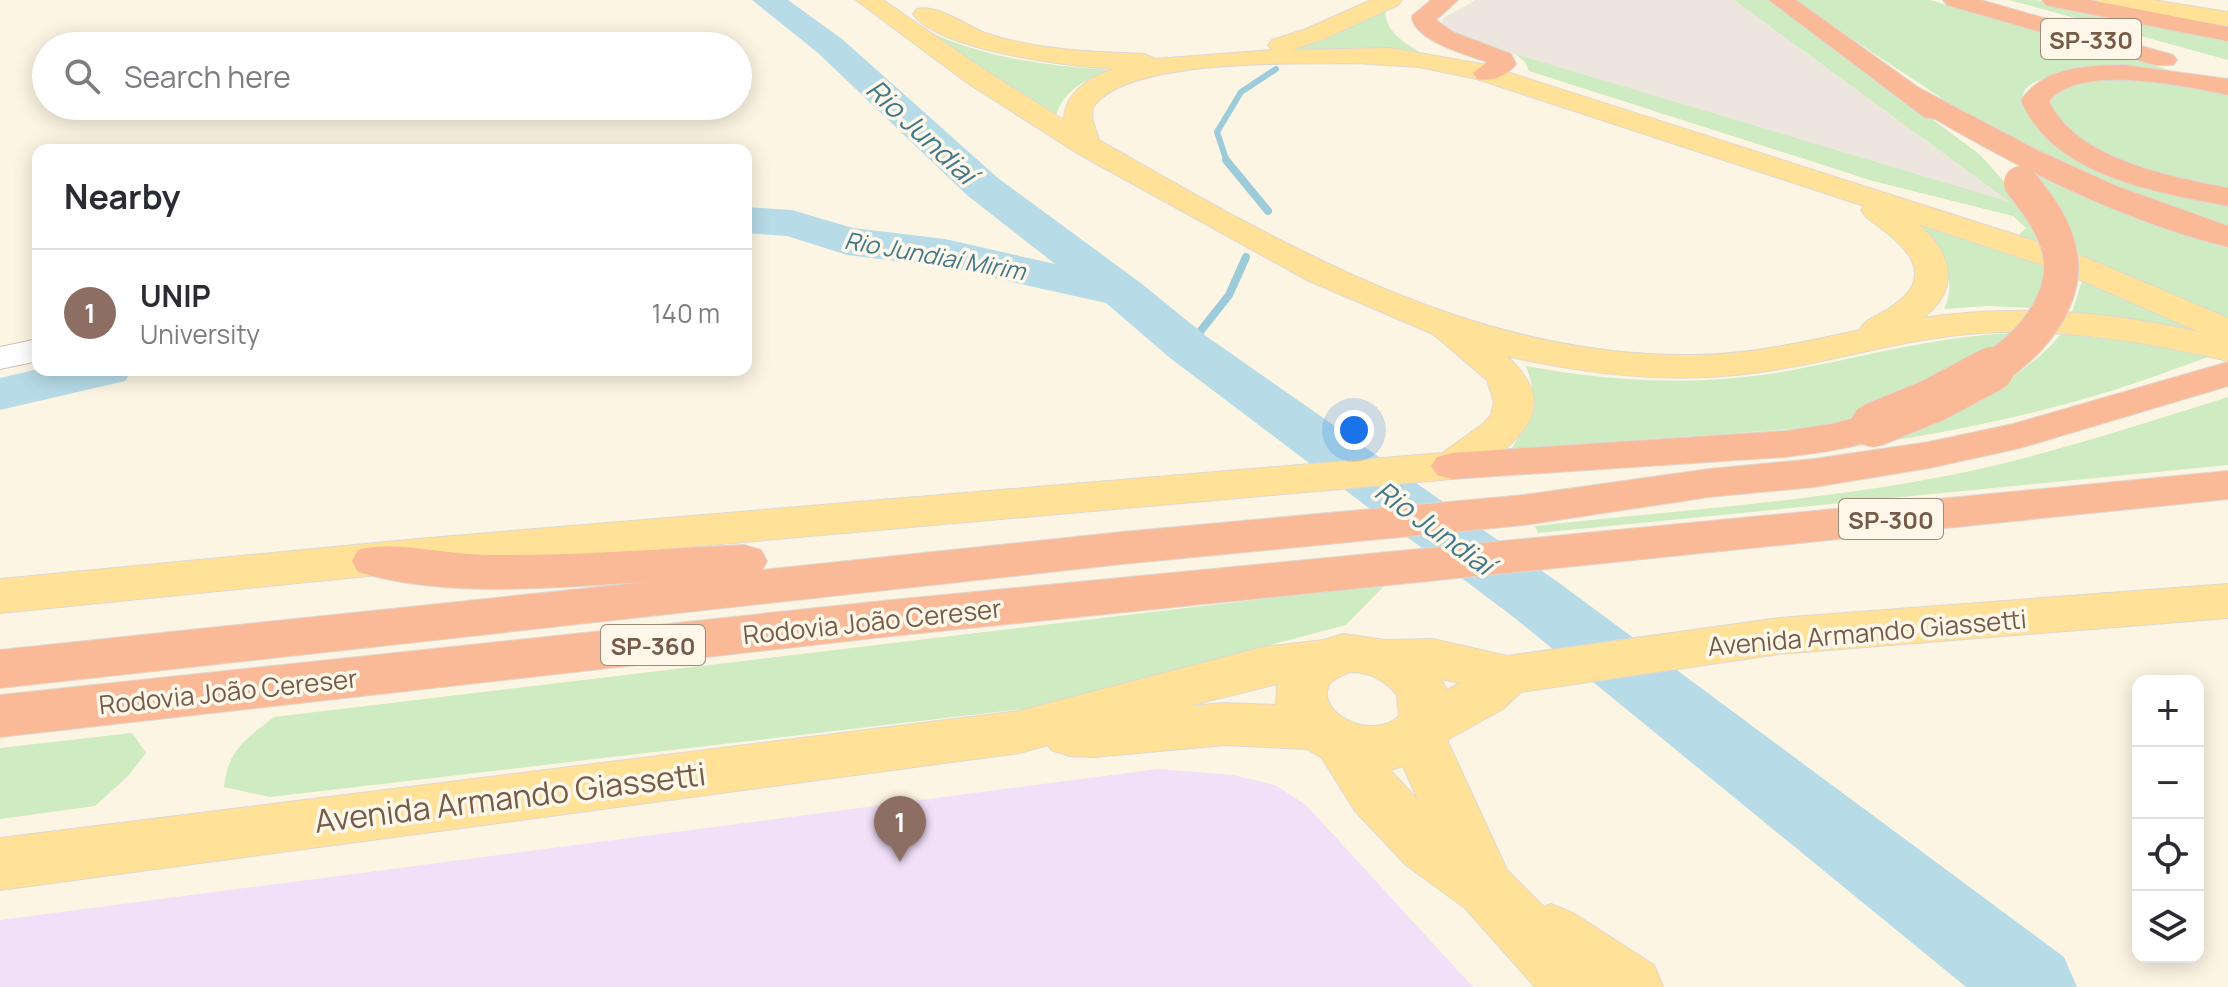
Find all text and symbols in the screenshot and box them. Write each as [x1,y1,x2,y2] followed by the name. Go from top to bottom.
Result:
[2041,19,2141,59] road number: SP-330
[32,32,752,120] search box
[60,54,104,98] icon: search
[124,56,291,97] text: Search here
[859,70,989,196] water label: Rio Jundiaí
[64,173,180,219] text: Nearby
[842,223,1030,287] water label: Rio Jundiaí Mirim
[140,275,211,316] text: UNIP
[84,295,96,331] text: 1
[651,295,720,331] text: 140 m
[140,316,260,352] text: University
[1334,410,1374,450] your location
[1368,471,1506,586] water label: Rio Jundiaí
[1839,499,1943,539] road number: SP-300
[741,590,1003,652] street label: Rodovia João Cereser
[1706,600,2028,664] street label: Avenida Armando Giassetti
[601,625,705,665] road number: SP-360
[97,660,359,722] street label: Rodovia João Cereser
[2132,675,2204,963] map controls
[2132,675,2204,747] button: +
[2132,747,2204,819] button: −
[312,751,708,843] street label: Avenida Armando Giassetti
[874,796,926,862] pin: 1
[2132,819,2204,891] button: locate
[2132,891,2204,963] button: layers

